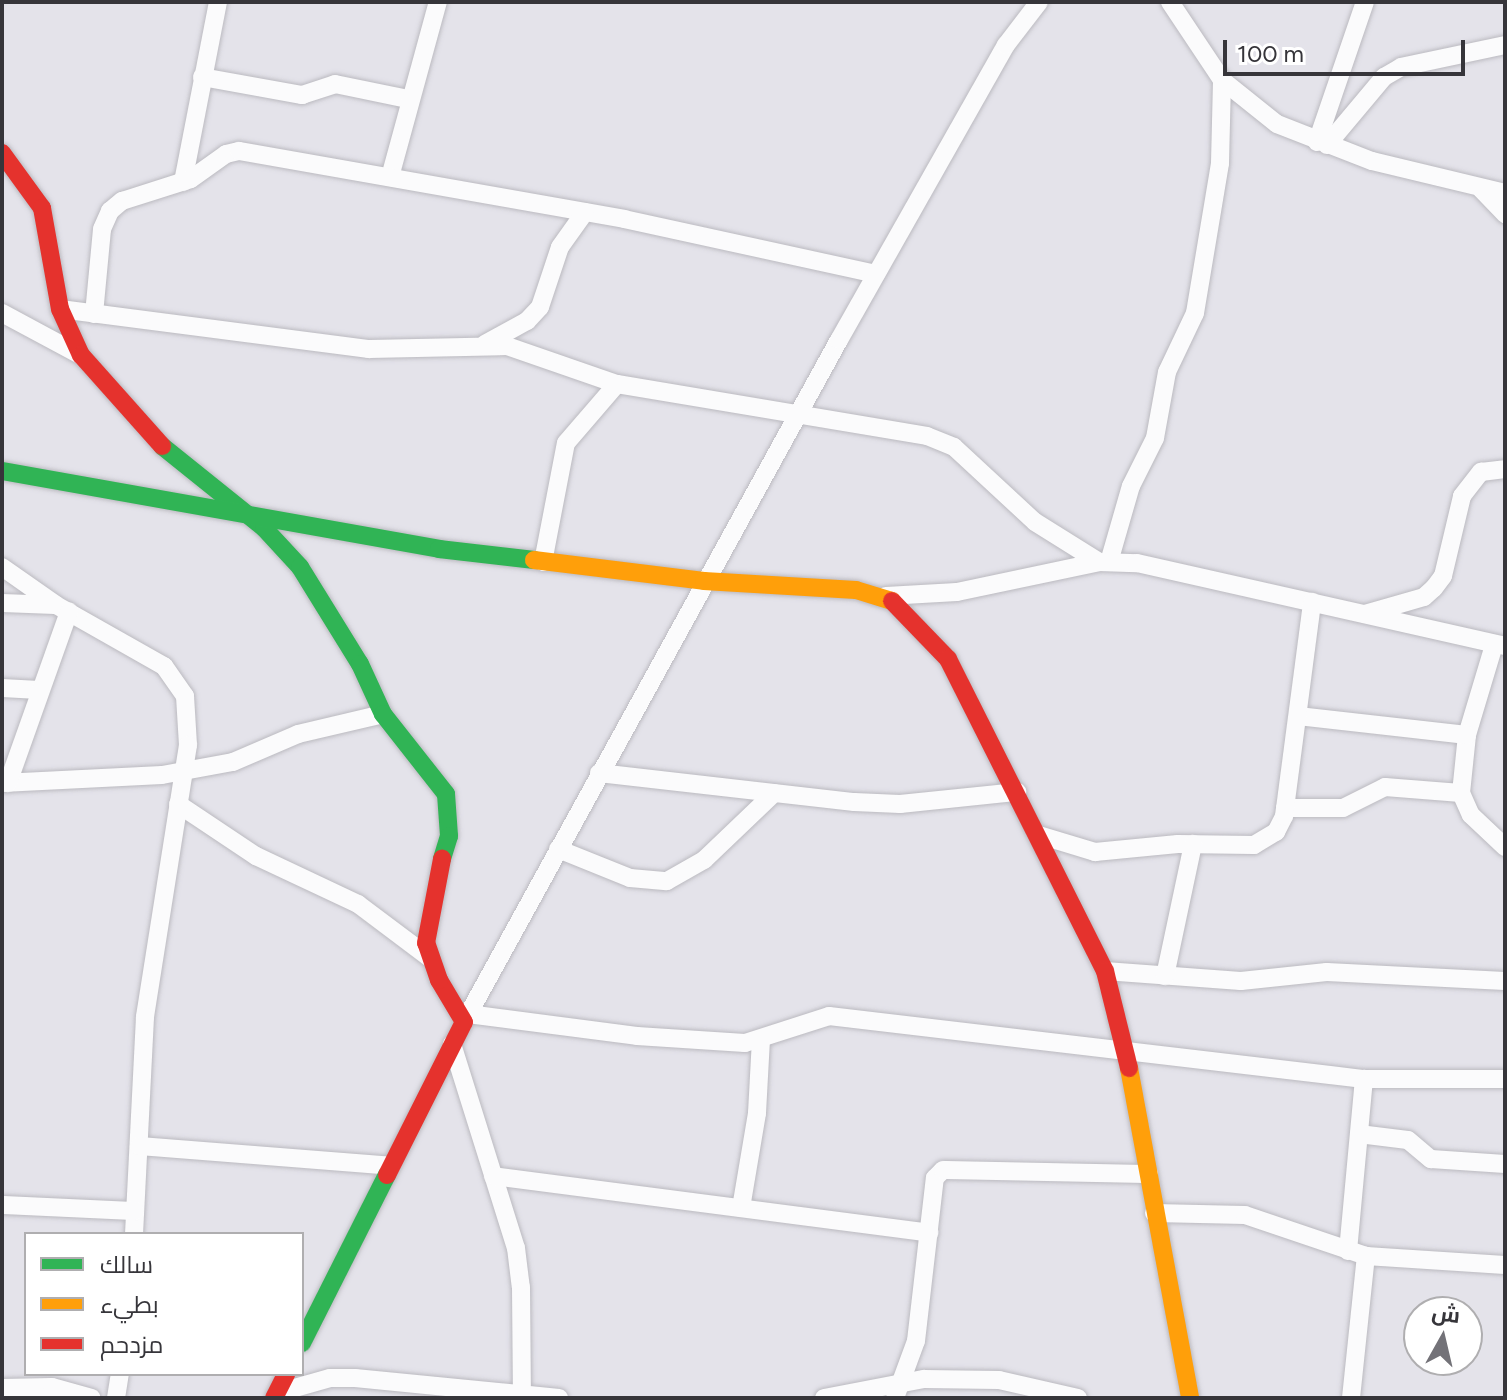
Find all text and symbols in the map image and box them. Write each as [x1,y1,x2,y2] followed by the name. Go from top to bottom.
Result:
[1227,24,1469,74] scale bar
[1237,39,1304,68] text: 100 m
[24,1232,304,1376] legend
[100,1250,153,1279] text: سالك
[100,1290,159,1319] text: بطيء
[1403,1296,1483,1376] north arrow
[1430,1298,1462,1329] text: ش
[100,1330,163,1359] text: مزدحم

